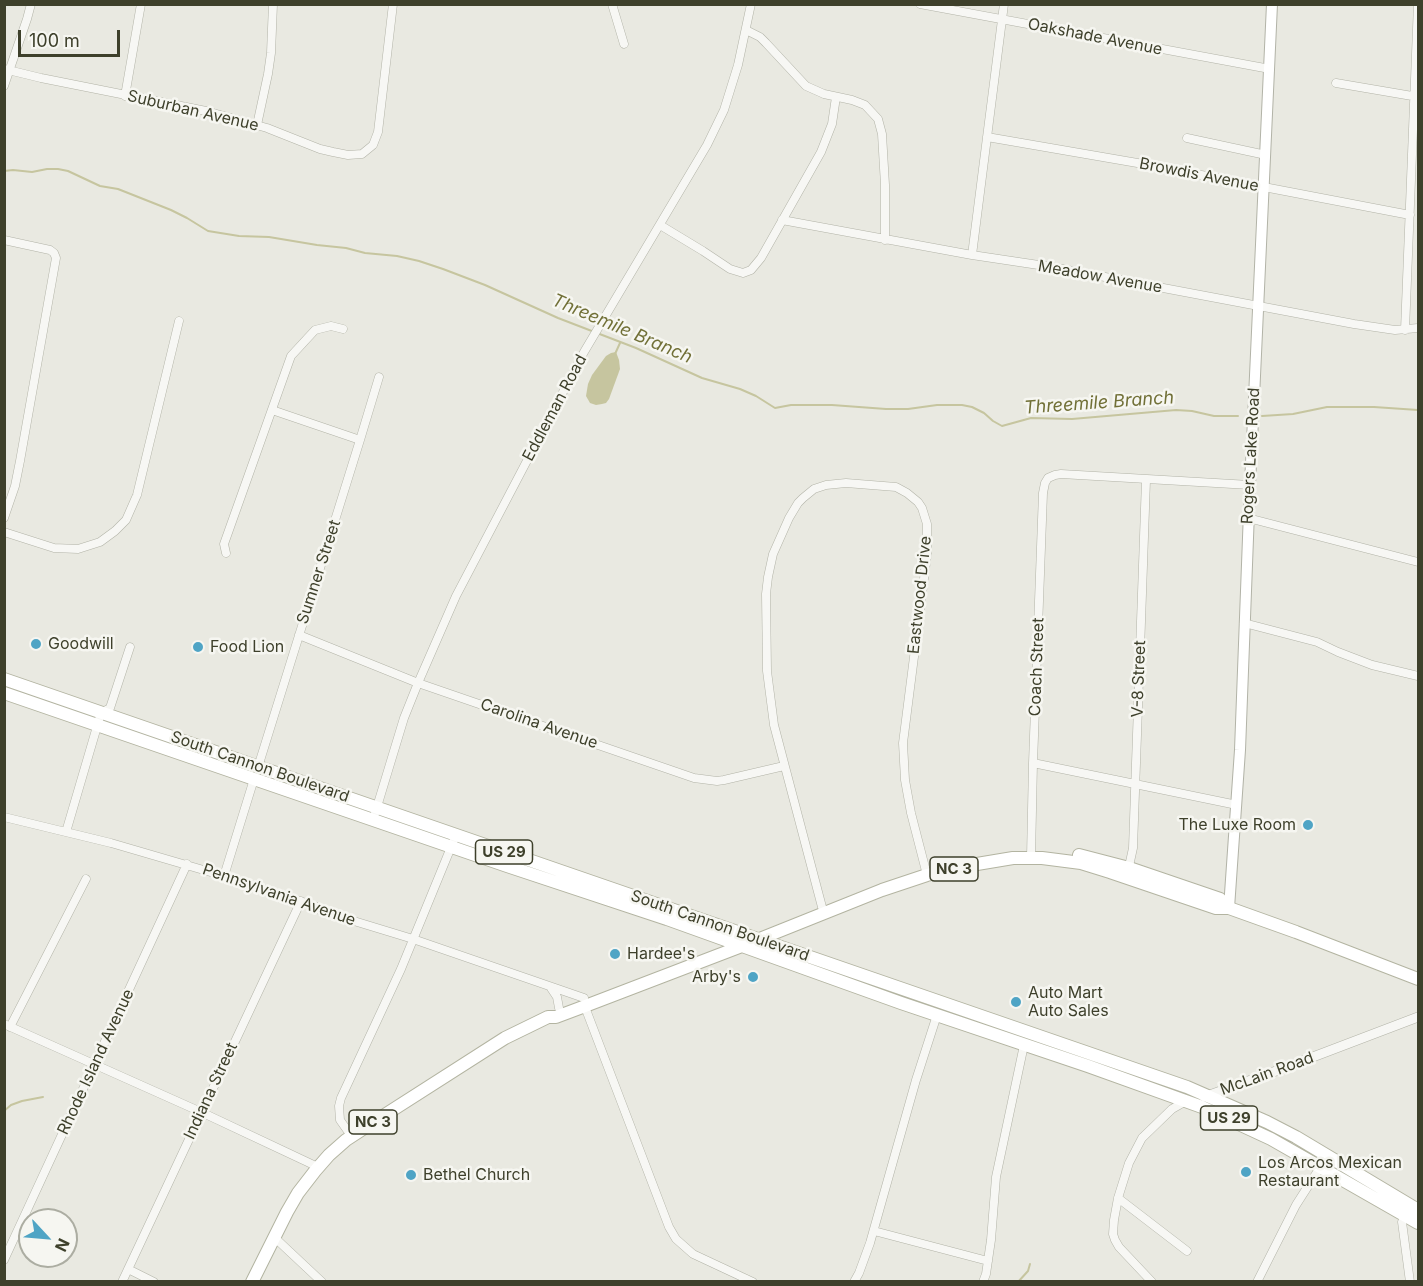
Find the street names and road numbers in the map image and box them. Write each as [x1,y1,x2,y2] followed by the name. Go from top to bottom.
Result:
[1026,15,1164,59] street label: Oakshade Avenue
[125,87,261,135] street label: Suburban Avenue
[1138,154,1260,196] street label: Browdis Avenue
[1036,257,1164,297] street label: Meadow Avenue
[519,351,591,465] street label: Eddleman Road
[1238,387,1264,525] street label: Rogers Lake Road
[293,518,345,626] street label: Sumner Street
[904,535,936,655] street label: Eastwood Drive
[1026,617,1048,717] street label: Coach Street
[1128,640,1150,718] street label: V-8 Street
[478,695,600,753] street label: Carolina Avenue
[168,727,352,807] street label: South Cannon Boulevard
[476,840,532,864] road number: US 29
[930,857,978,881] road number: NC 3
[200,860,358,930] street label: Pennsylvania Avenue
[628,886,812,966] street label: South Cannon Boulevard
[54,986,138,1138] street label: Rhode Island Avenue
[180,1040,242,1142] street label: Indiana Street
[1218,1048,1316,1100] street label: McLain Road
[1200,1106,1258,1130] road number: US 29
[349,1110,397,1134] road number: NC 3

